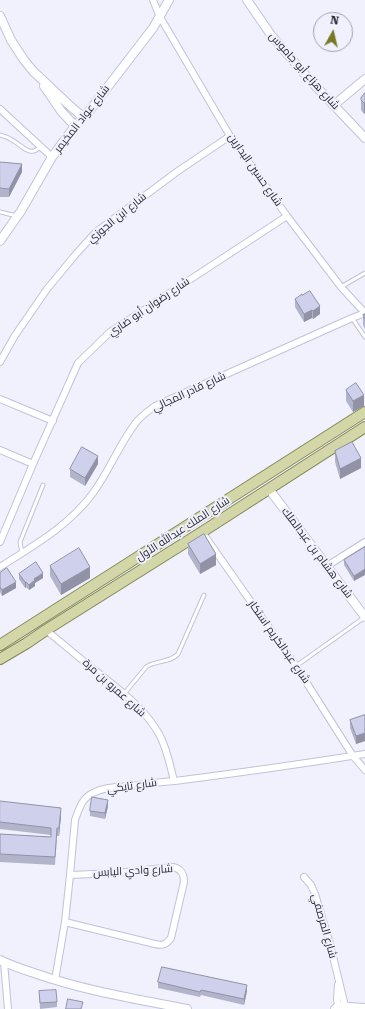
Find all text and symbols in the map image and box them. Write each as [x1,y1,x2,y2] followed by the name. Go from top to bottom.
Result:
[313,12,353,52] north arrow
[329,14,340,28] text: N
[266,30,342,112] street label: شارع هزاع أبو جاموس
[52,83,112,155] street label: شارع عواد المخيمر
[225,131,285,209] street label: شارع حسين البدارين
[85,190,149,246] street label: شارع ابن الجوزي
[106,275,192,339] street label: شارع رضوان أبو ضاري
[150,369,228,415] street label: شارع قادر المجالي
[134,494,232,564] street label: شارع الملك عبدالله الأول
[279,505,355,601] street label: شارع هشام بن عبدالملك
[245,598,313,686] street label: شارع عبدالكريم استكار
[80,656,148,720] street label: شارع عمرو بن مرة
[106,776,158,796] street label: شارع تايكي
[93,862,173,880] street label: شارع وادي اليابس
[308,892,340,960] street label: شارع المرصفي

